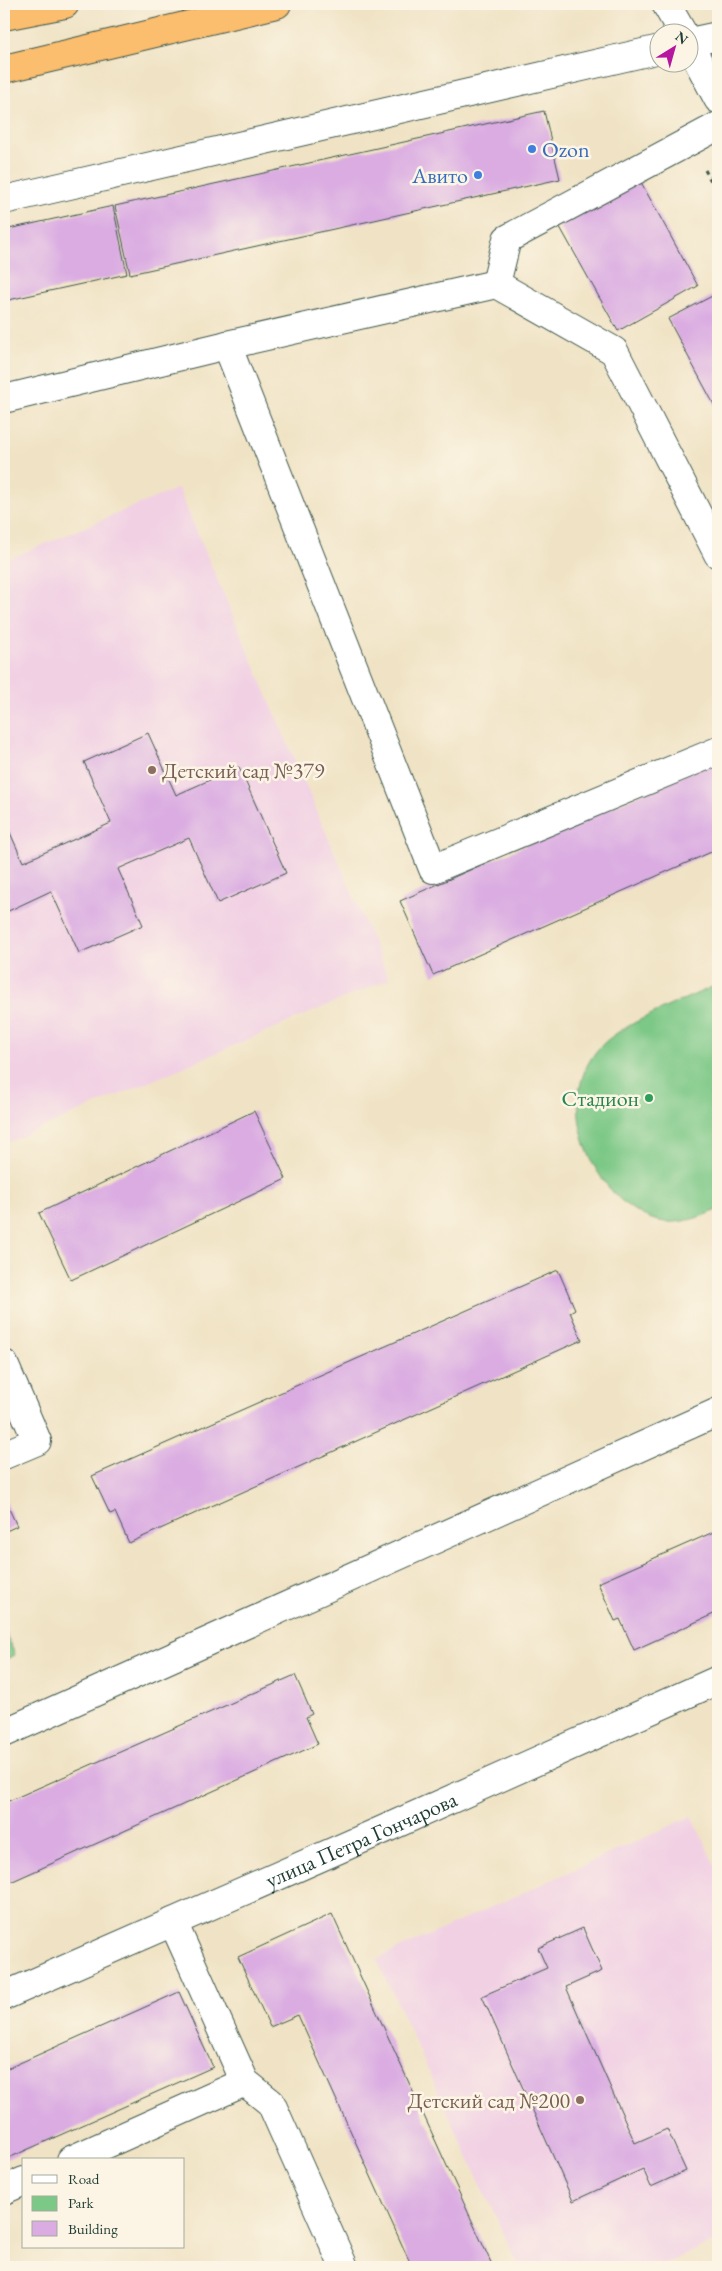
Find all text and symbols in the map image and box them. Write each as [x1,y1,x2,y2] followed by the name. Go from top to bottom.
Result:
[650,22,700,72] north arrow
[672,27,692,49] text: N
[542,135,590,164] place label: Ozon
[526,143,538,155] marker: Ozon
[411,161,468,190] place label: Авито
[472,169,484,181] marker: Авито
[162,756,325,785] place label: Детский сад №379
[146,764,158,776] marker: Детский сад №379
[562,1084,639,1113] place label: Стадион
[643,1092,655,1104] marker: Стадион
[261,1784,462,1895] street label: улица Петра Гончарова
[408,2086,570,2115] place label: Детский сад №200
[574,2094,586,2106] marker: Детский сад №200
[22,2158,185,2248] legend
[68,2169,100,2188] text: Road
[68,2193,95,2212] text: Park
[68,2219,118,2238] text: Building

